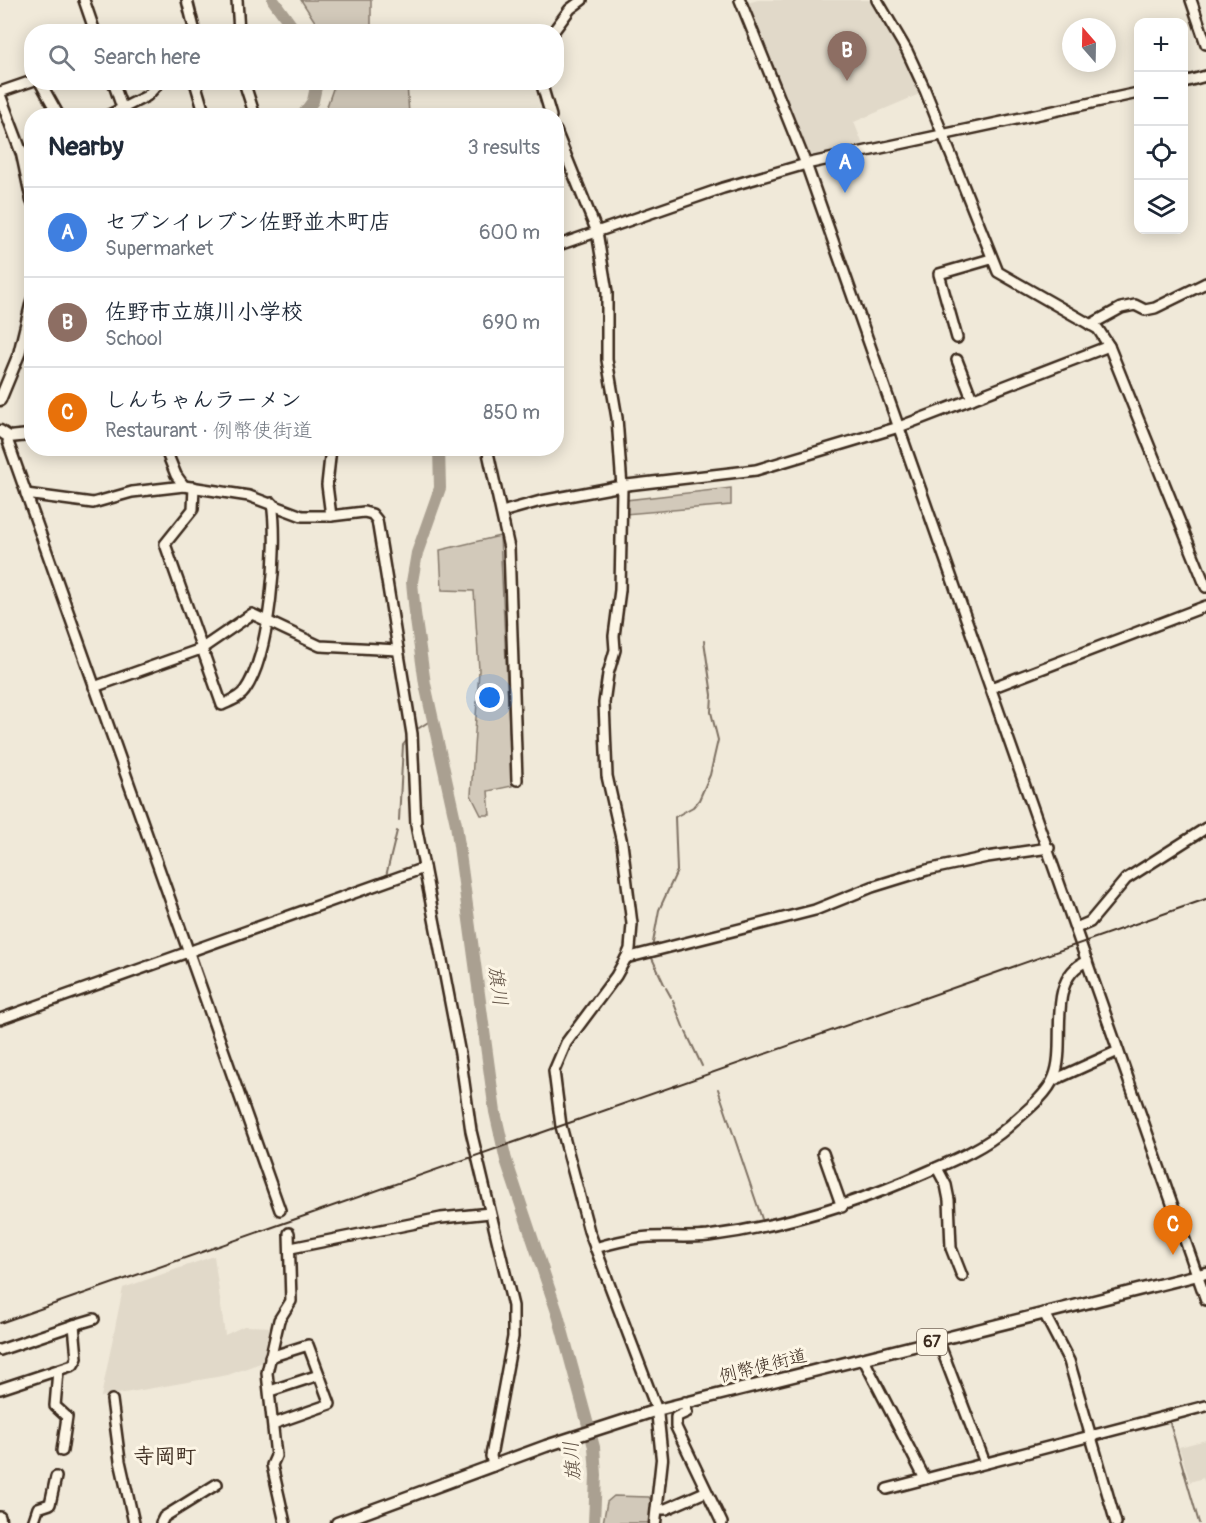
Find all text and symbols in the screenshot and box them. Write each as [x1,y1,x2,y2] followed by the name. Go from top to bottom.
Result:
[1062,18,1116,72] north arrow
[1134,18,1188,234] map controls
[1134,18,1188,72] button: +
[24,24,564,90] search box
[828,32,866,81] pin: B
[45,41,78,74] icon: search
[93,43,200,71] text: Search here
[1134,72,1188,126] button: −
[1134,126,1188,180] button: locate
[48,131,124,163] text: Nearby
[468,135,540,160] text: 3 results
[826,144,864,193] pin: A
[1134,180,1188,234] button: layers
[105,208,391,236] text: セブンイレブン佐野並木町店
[61,220,74,245] text: A
[479,220,540,245] text: 600 m
[105,236,214,261] text: Supermarket
[105,298,303,326] text: 佐野市立旗川小学校
[62,310,73,335] text: B
[482,310,540,335] text: 690 m
[105,326,162,351] text: School
[105,386,302,414] text: しんちゃんラーメン
[61,400,74,425] text: C
[483,400,540,425] text: 850 m
[105,418,313,443] text: Restaurant · 例幣使街道
[475,683,504,712] your location
[483,964,513,1008] water label: 旗川
[1154,1206,1192,1255] pin: C
[917,1329,947,1355] road number: 67
[717,1344,809,1388] street label: 例幣使街道
[558,1440,586,1482] water label: 旗川
[134,1443,197,1470] district label: 寺岡町

